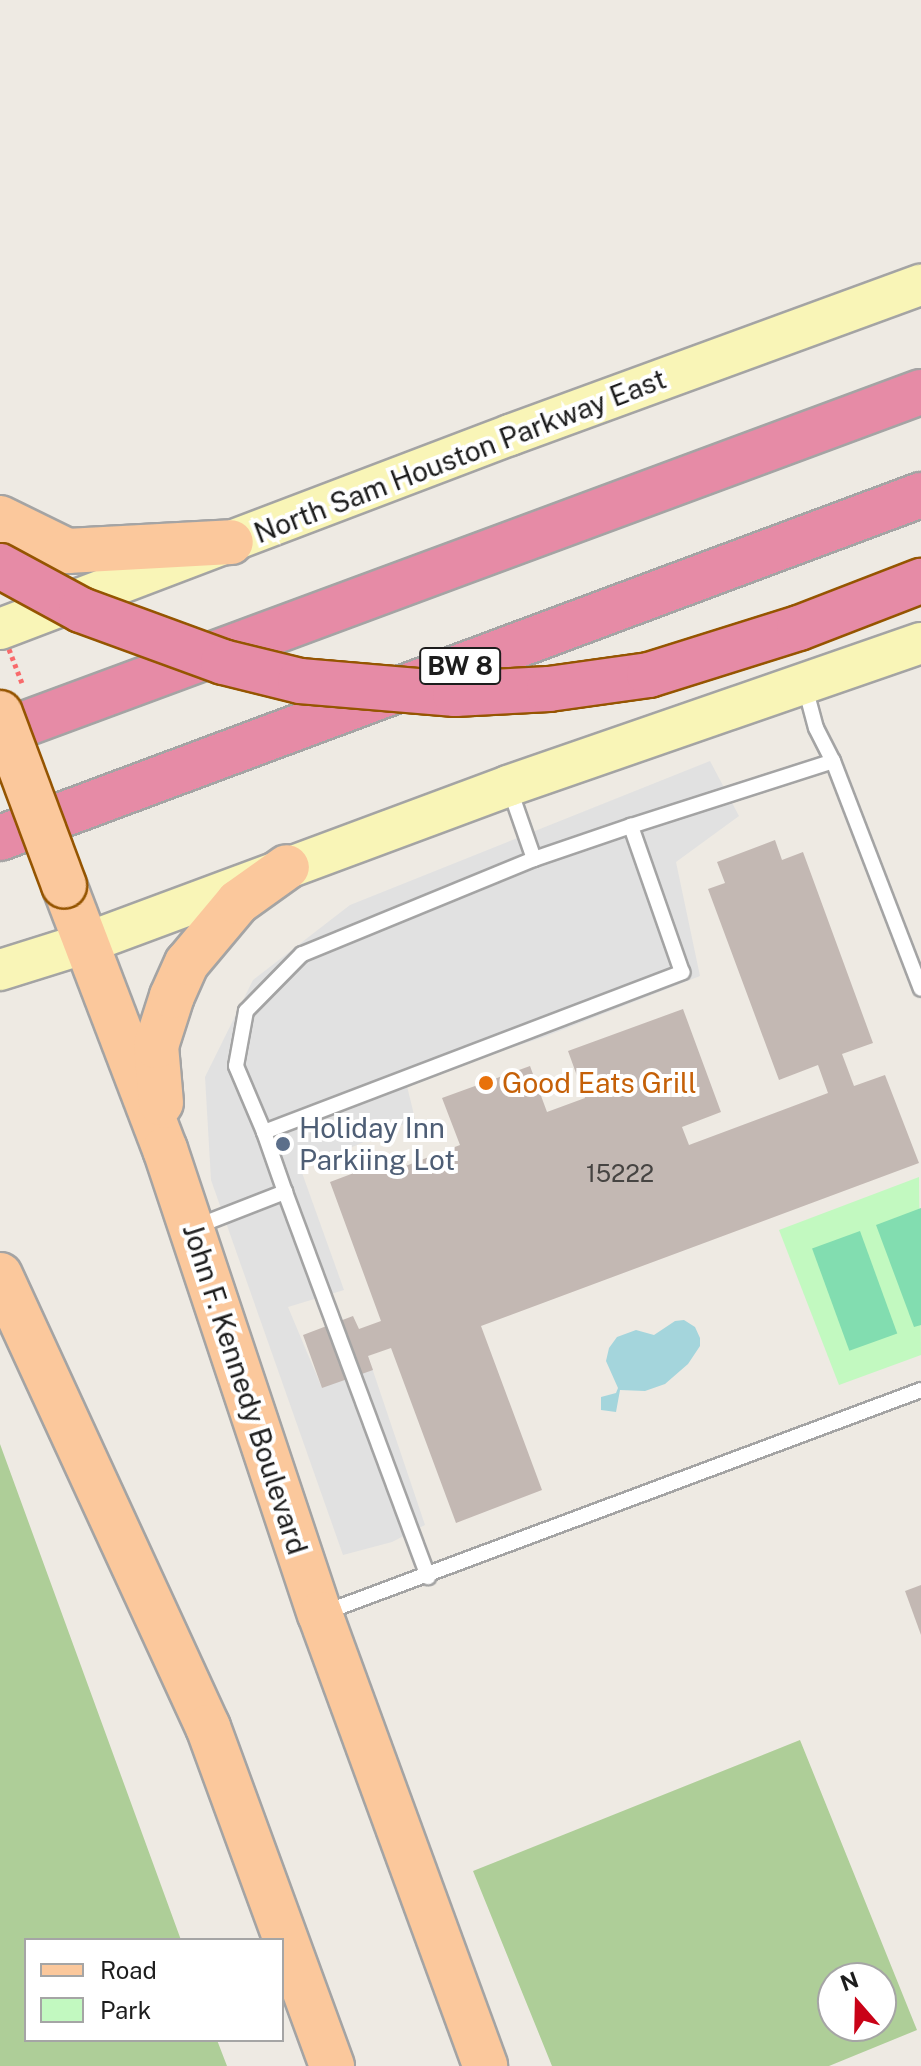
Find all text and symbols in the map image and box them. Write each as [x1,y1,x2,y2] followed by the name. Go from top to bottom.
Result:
[249,362,671,550] street label: North Sam Houston Parkway East
[418,644,502,688] road number: BW 8
[502,1066,697,1100] place label: Good Eats Grill
[477,1074,495,1092] marker: Good Eats Grill
[299,1111,455,1177] place label: Holiday Inn Parkiing Lot
[274,1135,292,1153] marker: Holiday Inn Parkiing Lot
[586,1160,654,1188] house number: 15222
[176,1219,314,1559] street label: John F. Kennedy Boulevard
[24,1938,284,2042] legend
[100,1956,157,1984] text: Road
[817,1962,897,2042] north arrow
[837,1966,862,1996] text: N
[100,1996,151,2024] text: Park

